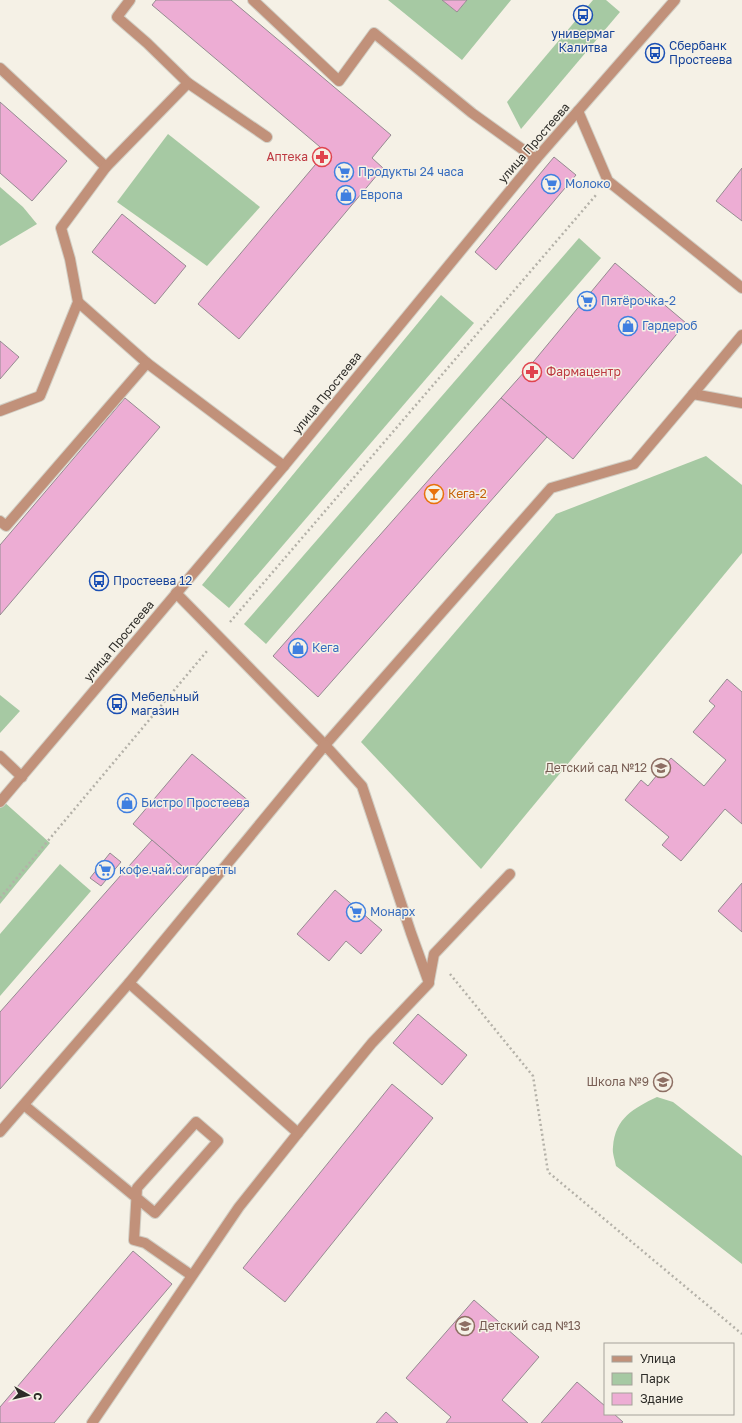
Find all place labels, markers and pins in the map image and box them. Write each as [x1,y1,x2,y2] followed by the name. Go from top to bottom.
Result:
[572,4,594,26] bus stop icon: универмаг Калитва
[551,26,615,55] place label: универмаг Калитва
[669,38,732,67] place label: Сбербанк Простеева
[644,42,666,64] bus stop icon: Сбербанк Простеева
[311,146,333,168] pharmacy icon: Аптека
[266,149,308,164] place label: Аптека
[333,161,355,183] supermarket icon: Продукты 24 часа
[358,164,464,179] place label: Продукты 24 часа
[540,173,562,195] supermarket icon: Молоко
[565,176,610,191] place label: Молоко
[335,184,357,206] shop icon: Европа
[360,187,403,202] place label: Европа
[576,290,598,312] supermarket icon: Пятёрочка-2
[601,293,676,308] place label: Пятёрочка-2
[617,315,639,337] shop icon: Гардероб
[642,318,698,333] place label: Гардероб
[521,361,543,383] pharmacy icon: Фармацентр
[546,364,621,379] place label: Фармацентр
[423,483,445,505] bar icon: Кега-2
[448,486,487,501] place label: Кега-2
[88,570,110,592] bus stop icon: Простеева 12
[113,573,192,588] place label: Простеева 12
[287,637,309,659] shop icon: Кега
[312,640,339,655] place label: Кега
[131,689,199,718] place label: Мебельный магазин
[106,693,128,715] bus stop icon: Мебельный магазин
[650,757,672,779] school or university icon: Детский сад №12
[545,760,647,775] place label: Детский сад №12
[116,792,138,814] shop icon: Бистро Простеева
[141,795,250,810] place label: Бистро Простеева
[94,859,116,881] supermarket icon: кофе.чай.сигаретты
[119,862,236,877] place label: кофе.чай.сигаретты
[345,901,367,923] supermarket icon: Монарх
[370,904,416,919] place label: Монарх
[652,1071,674,1093] school or university icon: Школа №9
[586,1074,649,1089] place label: Школа №9
[454,1315,476,1337] school or university icon: Детский сад №13
[479,1318,581,1333] place label: Детский сад №13

